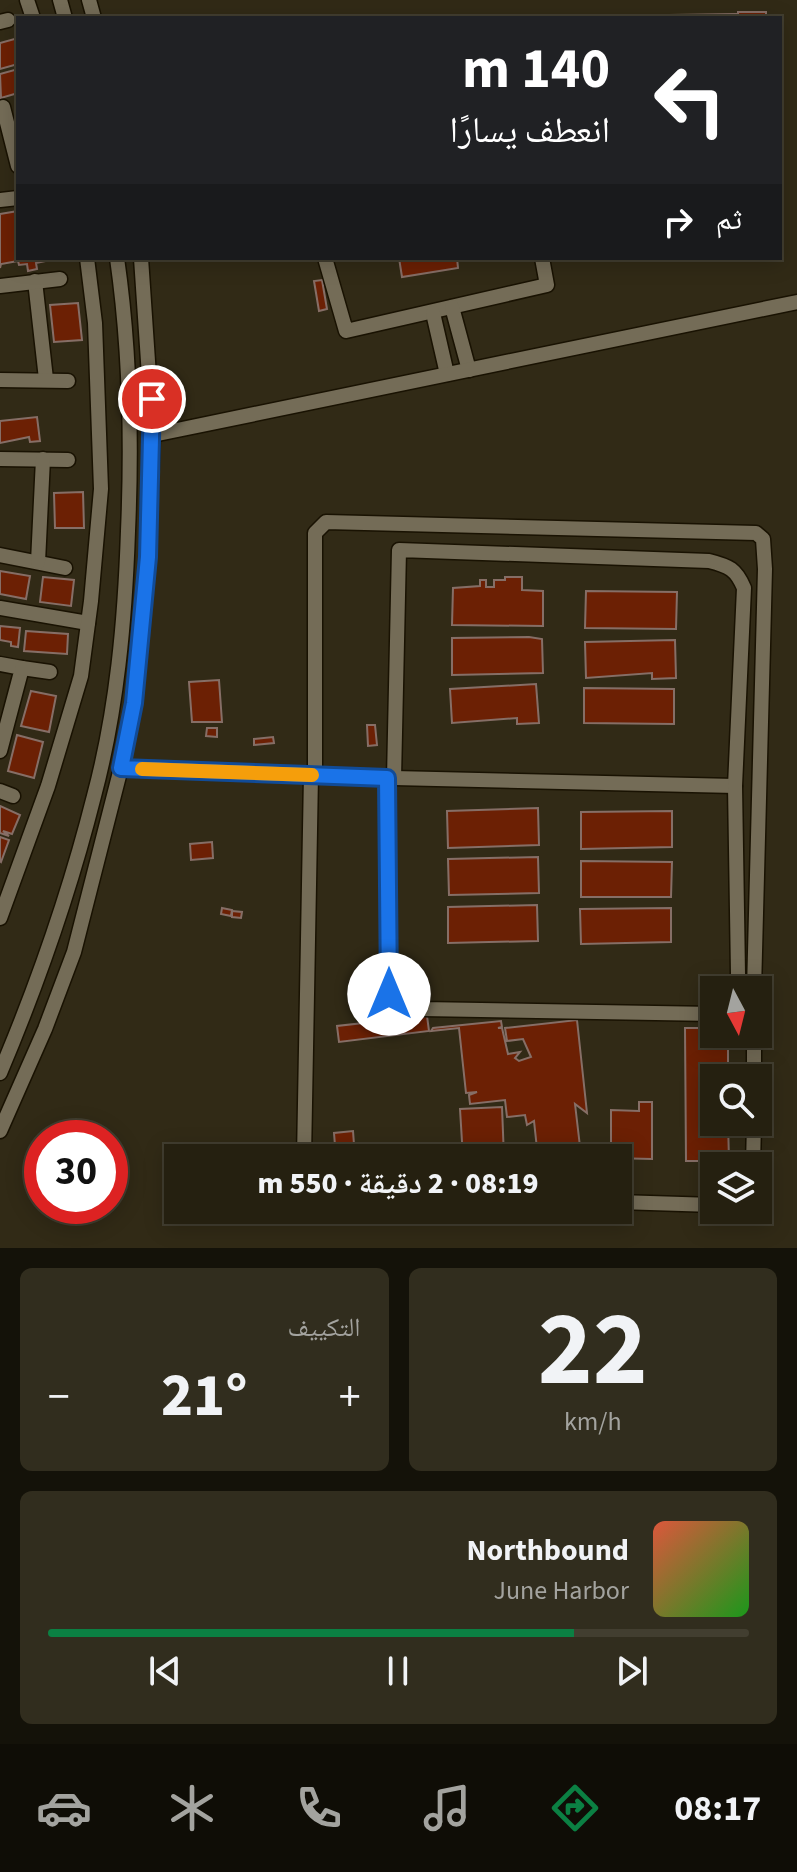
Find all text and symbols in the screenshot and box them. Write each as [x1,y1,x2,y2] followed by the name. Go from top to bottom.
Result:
[462,30,610,109] text: 140 m
[638,48,742,152] icon: left
[450,105,610,156] text: انعطف يسارًا
[716,198,742,241] text: ثم
[656,200,700,244] icon: right
[118,365,186,433] pin
[130,377,174,421] icon: arrive
[347,952,431,1036] position arrow
[700,976,772,1048] north arrow
[700,976,772,1224] map controls
[700,1064,772,1136] button: search
[24,1120,128,1224] speed limit sign: 30
[700,1152,772,1224] button: layers
[258,1162,539,1205] text: 08:19 · 2 دقيقة · 550 m
[538,1277,648,1425] text: 22
[288,1309,361,1346] text: التكييف
[161,1354,247,1439] text: 21°
[48,1366,70,1429] text: −
[339,1366,361,1429] text: +
[564,1403,622,1440] text: km/h
[467,1529,629,1572] text: Northbound
[494,1572,629,1609] text: June Harbor
[143,1649,187,1693] icon: previous
[376,1649,420,1693] icon: pause
[610,1649,654,1693] icon: next
[36,1780,92,1836] icon: car
[164,1780,220,1836] icon: climate
[291,1780,347,1836] icon: phone
[419,1780,475,1836] icon: music
[547,1780,603,1836] icon: directions
[674,1783,761,1834] text: 08:17

